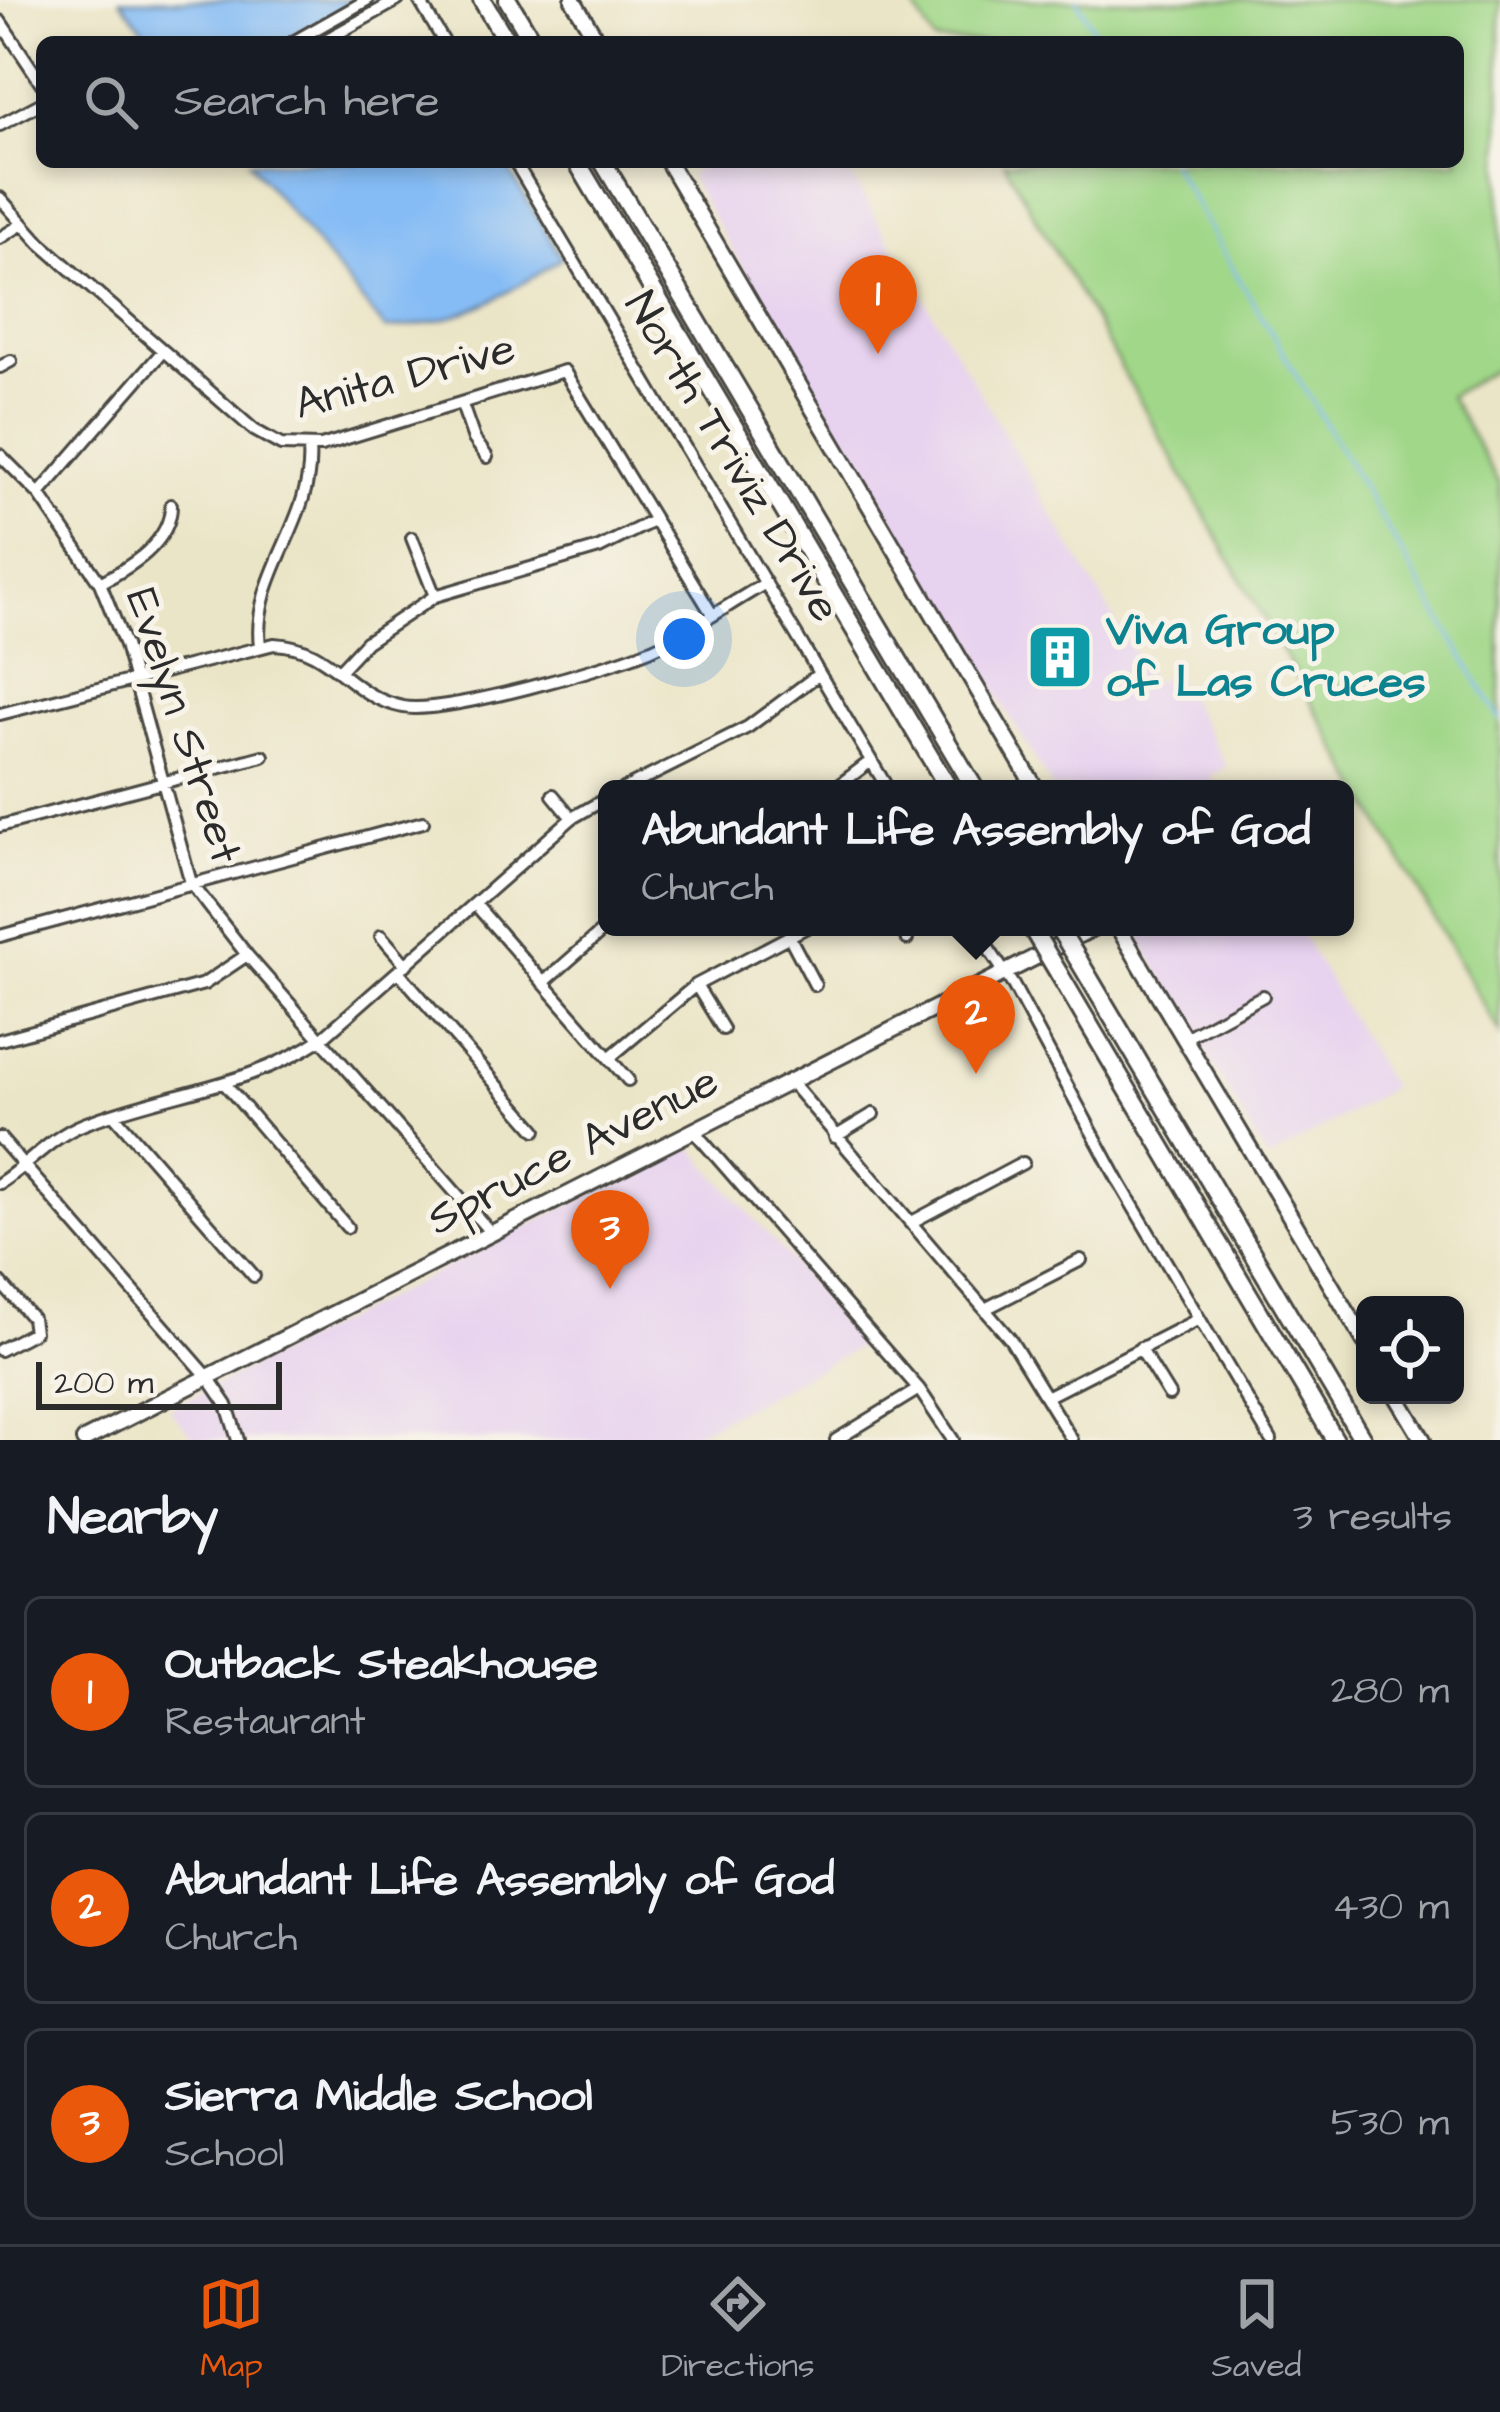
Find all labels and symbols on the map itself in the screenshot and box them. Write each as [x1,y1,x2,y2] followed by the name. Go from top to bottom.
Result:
[839,255,917,354] pin: 1
[609,280,855,634] street label: North Triviz Drive
[288,318,522,436] street label: Anita Drive
[108,581,257,872] street label: Evelyn Street
[1105,600,1426,714] place label: Viva Group of Las Cruces
[654,609,714,669] your location
[1025,622,1095,692] building icon: Viva Group of Las Cruces
[937,975,1015,1074] pin: 2
[417,1051,729,1251] street label: Spruce Avenue
[571,1190,649,1289] pin: 3
[36,1356,282,1409] scale bar

